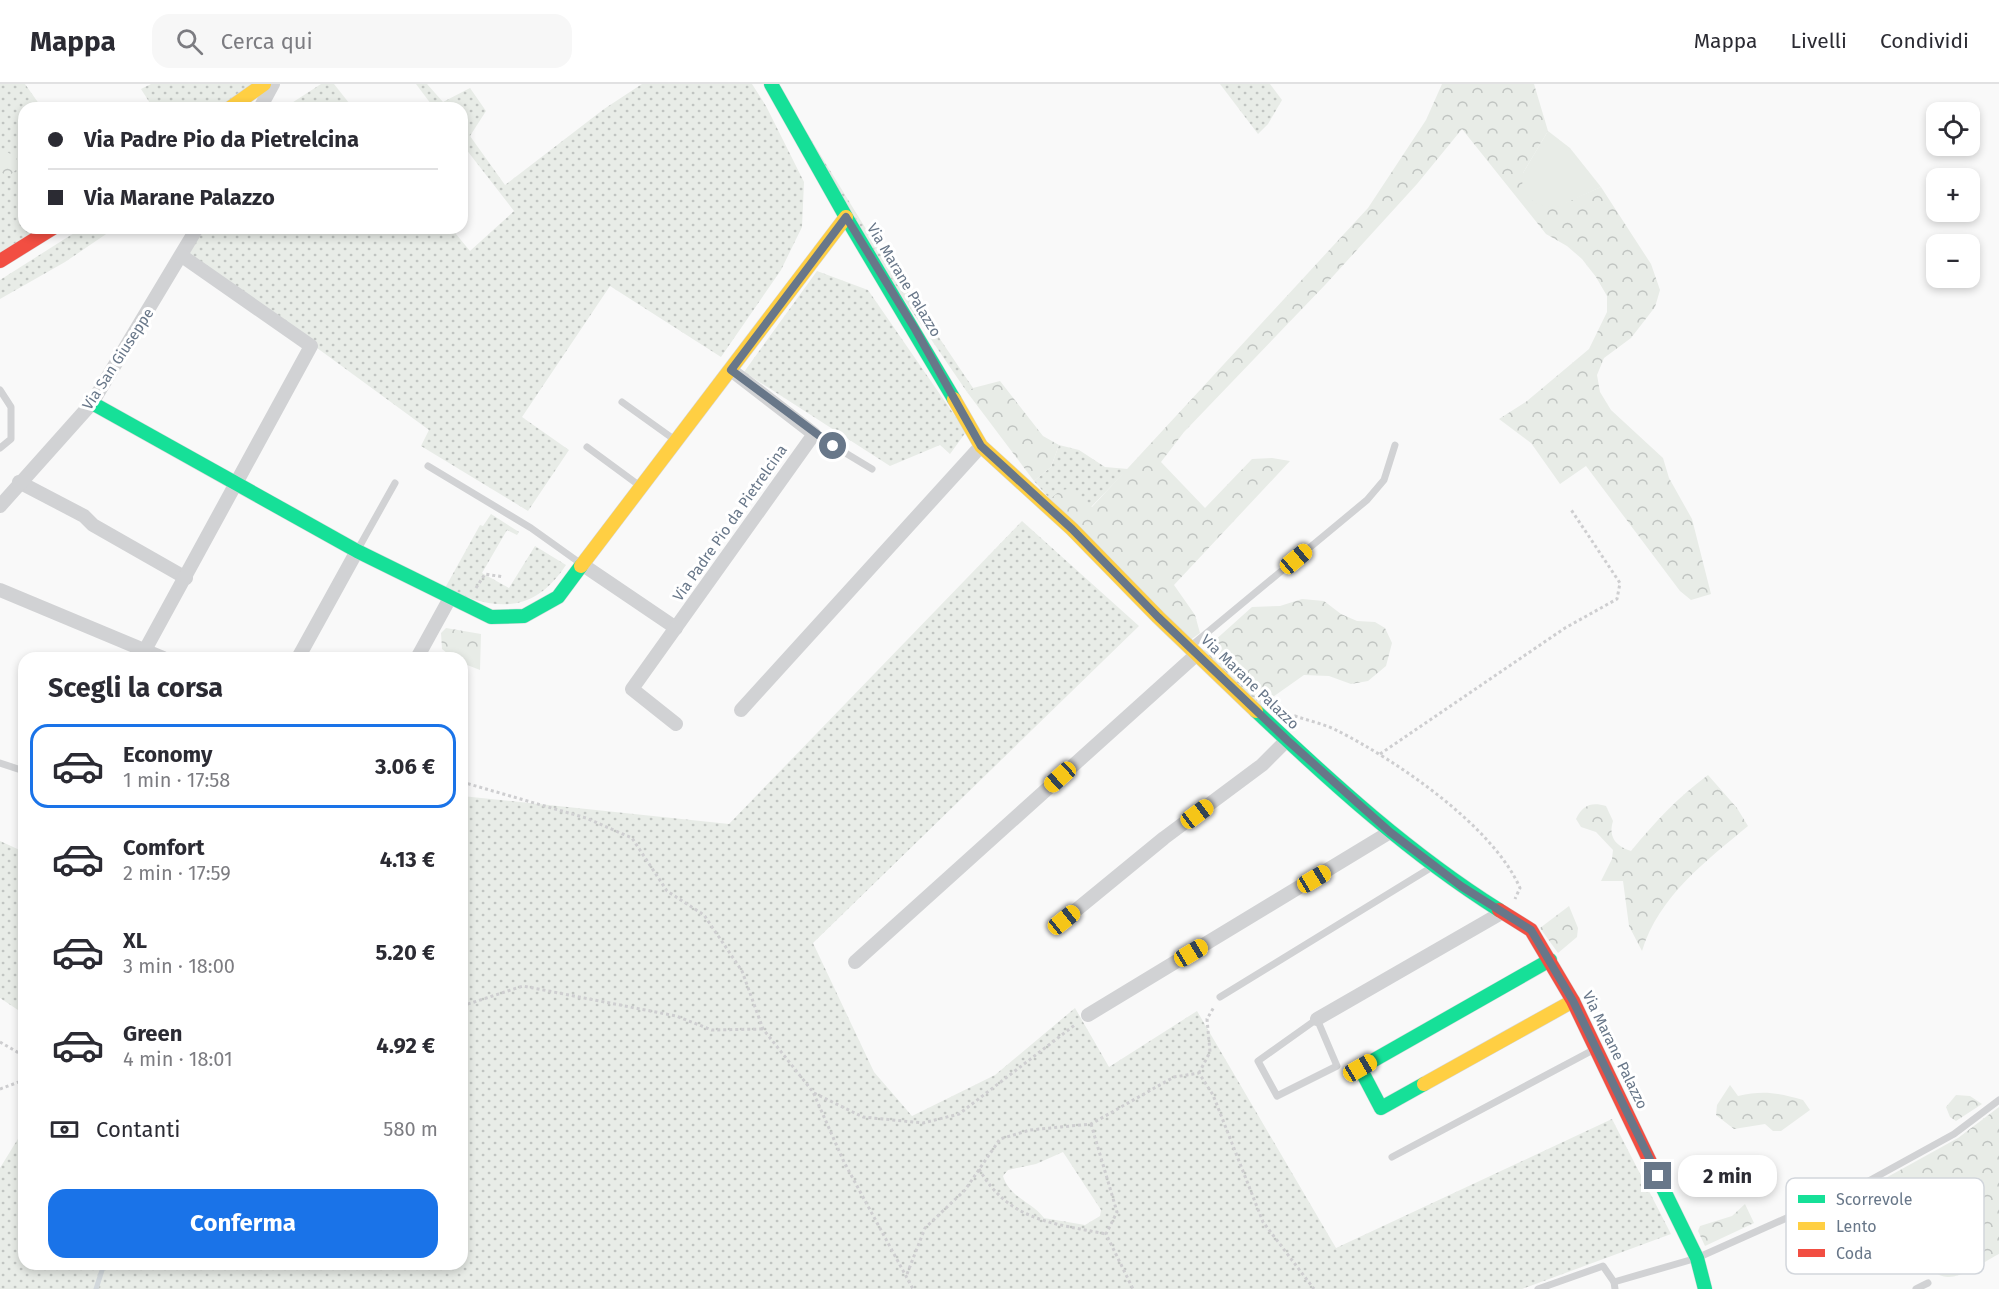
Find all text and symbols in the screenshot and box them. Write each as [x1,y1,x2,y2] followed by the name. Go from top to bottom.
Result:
[152,14,572,68] search box
[30,25,116,58] text: Mappa
[173,25,206,58] icon: search
[221,28,313,55] text: Cerca qui
[1694,28,1758,54] text: Mappa
[1791,28,1847,54] text: Livelli
[1880,28,1969,54] text: Condividi
[1926,102,1980,288] map controls
[1926,102,1980,156] button: locate
[84,126,359,153] text: Via Padre Pio da Pietrelcina
[1926,168,1980,222] button: +
[84,184,275,211] text: Via Marane Palazzo
[863,220,945,340] street label: Via Marane Palazzo
[1926,234,1980,288] button: −
[78,305,158,413] street label: Via San Giuseppe
[819,432,846,459] route start
[669,441,791,605] street label: Via Padre Pio da Pietrelcina
[1276,541,1316,577] car
[1197,631,1303,733] street label: Via Marane Palazzo
[48,672,223,704] text: Scegli la corsa
[51,739,105,793] icon: car
[123,741,212,768] text: Economy
[375,753,435,780] text: 3.06 €
[1041,758,1079,796] car
[123,768,230,792] text: 1 min · 17:58
[1177,796,1217,832] car
[51,832,105,886] icon: car
[123,834,204,861] text: Comfort
[380,846,435,873] text: 4.13 €
[123,861,231,885] text: 2 min · 17:59
[1294,862,1334,896] car
[1044,902,1084,938] car
[51,925,105,979] icon: car
[123,927,147,954] text: XL
[1171,936,1211,970] car
[375,939,435,966] text: 5.20 €
[123,954,235,978] text: 3 min · 18:00
[1579,988,1651,1112] street label: Via Marane Palazzo
[51,1018,105,1072] icon: car
[123,1020,182,1047] text: Green
[376,1032,435,1059] text: 4.92 €
[123,1047,233,1071] text: 4 min · 18:01
[1340,1051,1380,1085] car
[48,1113,81,1146] icon: cash
[96,1116,180,1143] text: Contanti
[383,1117,438,1141] text: 580 m
[1679,1155,1778,1197] callout: 2 min
[1644,1162,1671,1189] route end
[1703,1164,1752,1188] text: 2 min
[1786,1178,1984,1274] legend
[48,1189,438,1258] button: Conferma
[1836,1190,1912,1209] text: Scorrevole
[1836,1217,1877,1236] text: Lento
[1836,1244,1872,1263] text: Coda

